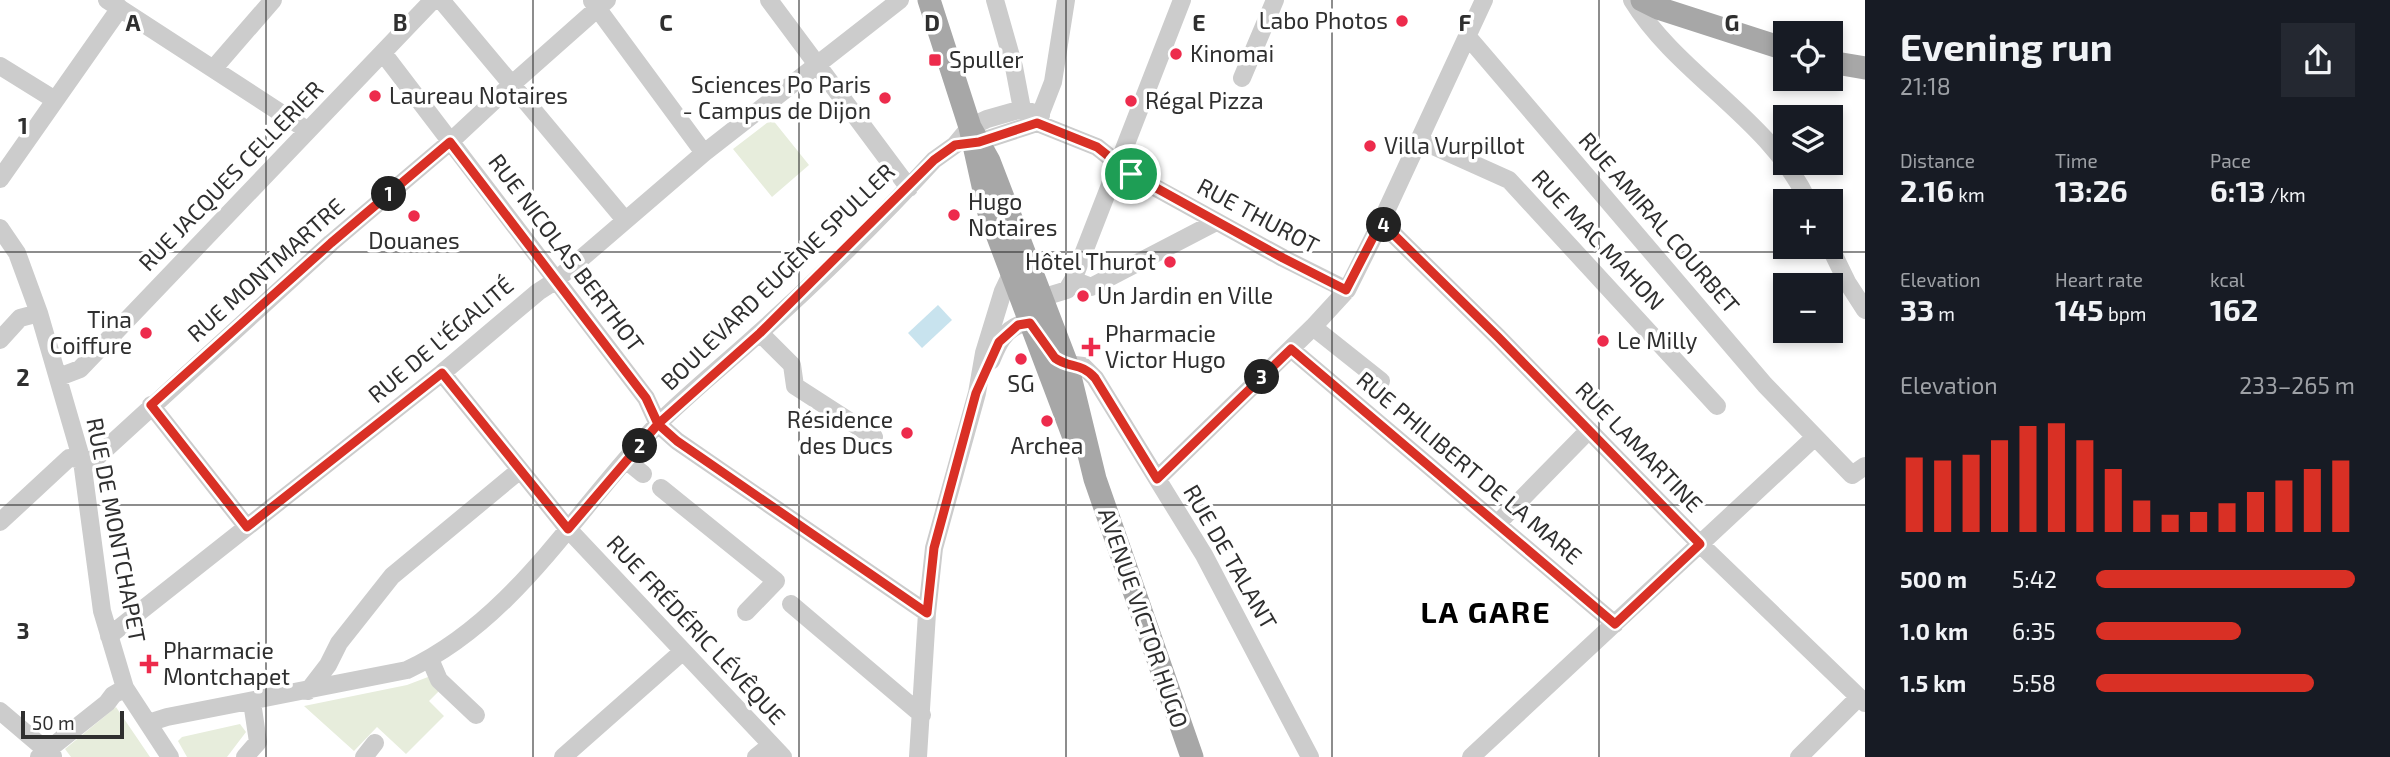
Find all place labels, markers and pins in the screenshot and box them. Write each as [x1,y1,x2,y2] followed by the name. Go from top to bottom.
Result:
[1259,6,1388,34] place label: Labo Photos
[1394,13,1410,29] marker: Labo Photos
[1190,39,1274,67] place label: Kinomai
[949,45,1024,73] place label: Spuller
[1168,46,1184,62] marker: Kinomai
[927,52,943,68] marker: Spuller
[683,70,871,124] place label: Sciences Po Paris - Campus de Dijon
[389,81,568,109] place label: Laureau Notaires
[1145,86,1264,114] place label: Régal Pizza
[367,88,383,104] marker: Laureau Notaires
[877,90,893,106] marker: Sciences Po Paris - Campus de Dijon
[1123,93,1139,109] marker: Régal Pizza
[1384,131,1525,159] place label: Villa Vurpillot
[1362,138,1378,154] marker: Villa Vurpillot
[1101,144,1161,204] pin
[372,176,406,212] pin: 1
[968,187,1057,241] place label: Hugo Notaires
[946,207,962,223] marker: Hugo Notaires
[406,208,422,224] marker: Douanes
[1366,208,1402,243] pin: 4
[368,226,460,254] place label: Douanes
[1025,247,1156,275] place label: Hôtel Thurot
[1162,254,1178,270] marker: Hôtel Thurot
[1097,281,1273,309] place label: Un Jardin en Ville
[1075,288,1091,304] marker: Un Jardin en Ville
[49,305,132,359] place label: Tina Coiffure
[1105,319,1226,373] place label: Pharmacie Victor Hugo
[138,325,154,341] marker: Tina Coiffure
[1617,326,1697,354] place label: Le Milly
[1595,333,1611,349] marker: Le Milly
[1083,339,1099,355] marker: Pharmacie Victor Hugo
[1013,351,1029,367] marker: SG
[1244,360,1280,394] pin: 3
[1007,369,1035,397] place label: SG
[787,405,893,459] place label: Résidence des Ducs
[1039,413,1055,429] marker: Archea
[899,425,915,441] marker: Résidence des Ducs
[622,428,658,464] pin: 2
[1011,431,1083,459] place label: Archea
[163,636,290,690] place label: Pharmacie Montchapet
[141,656,157,672] marker: Pharmacie Montchapet

